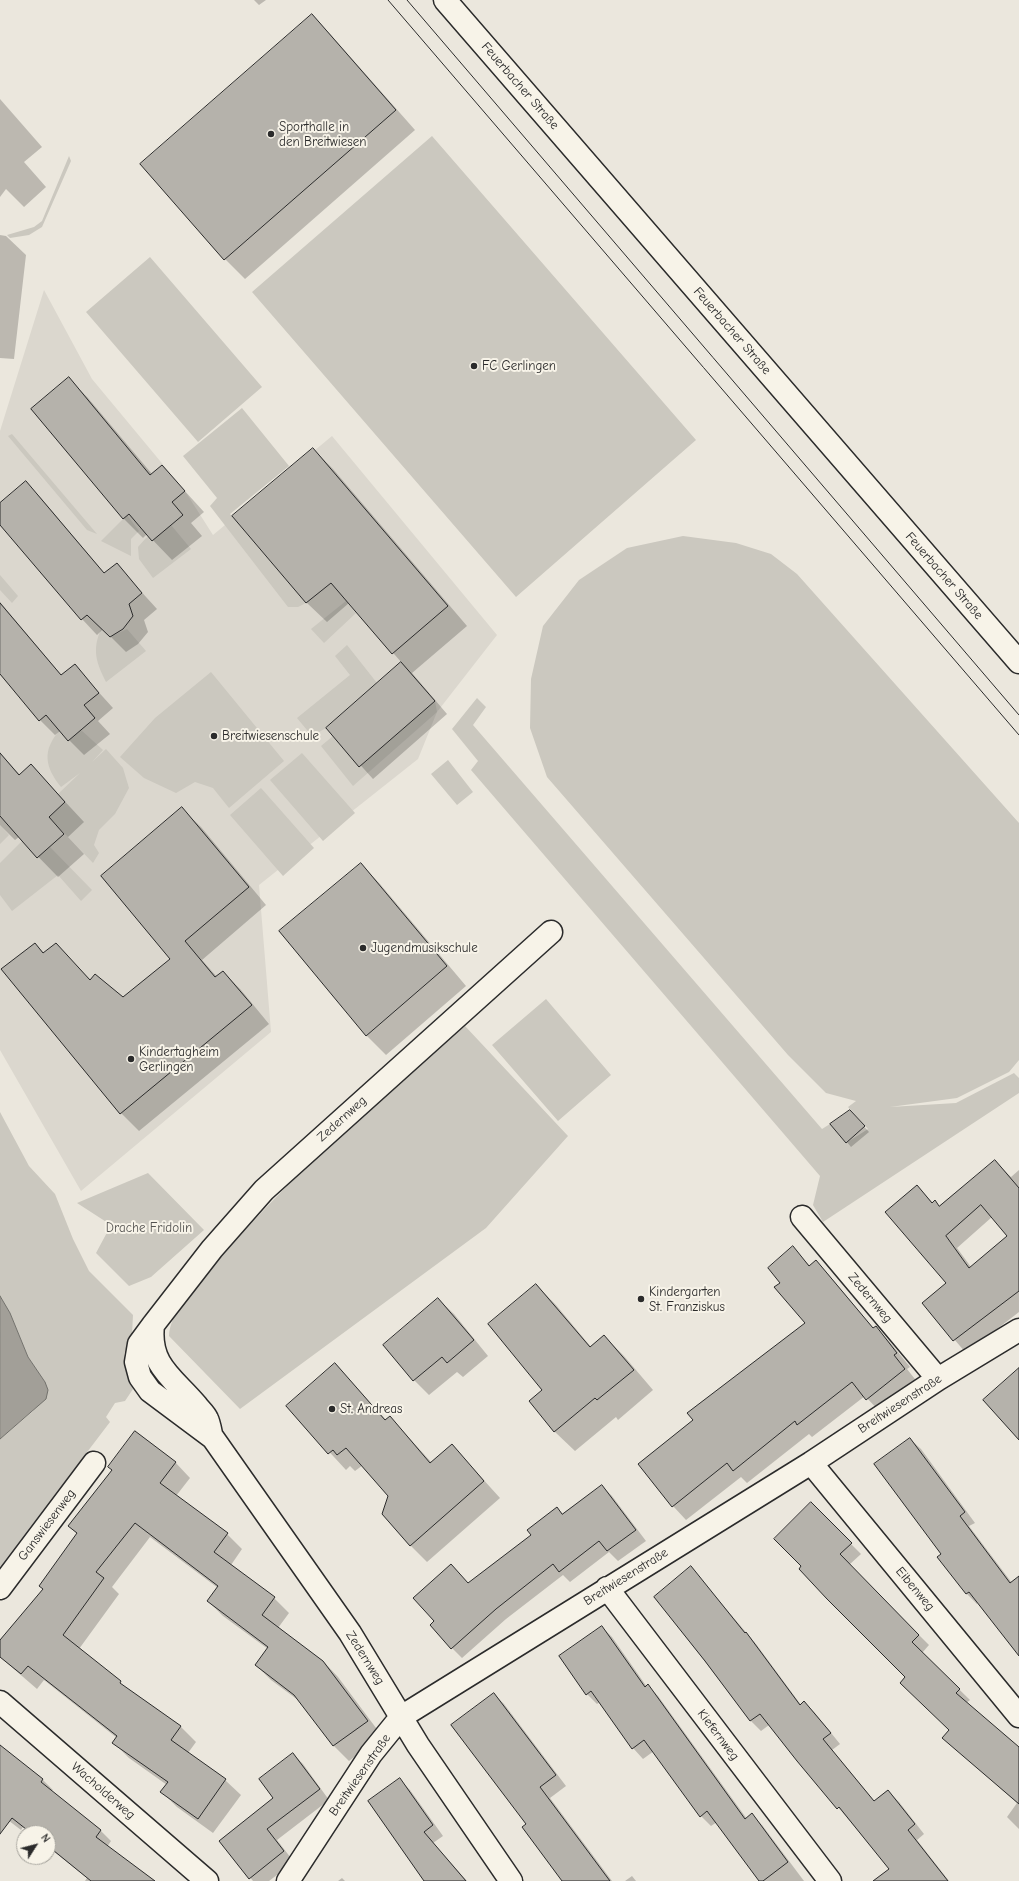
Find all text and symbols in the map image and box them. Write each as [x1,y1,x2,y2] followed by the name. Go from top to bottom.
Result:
[478,39,562,133] street label: Feuerbacher Straße
[279,119,366,150] place label: Sporthalle in den Breitwiesen
[266,129,276,139] marker: Sporthalle in den Breitwiesen
[690,284,774,378] street label: Feuerbacher Straße
[482,358,556,374] place label: FC Gerlingen
[469,361,479,371] marker: FC Gerlingen
[902,529,986,623] street label: Feuerbacher Straße
[222,728,319,744] place label: Breitwiesenschule
[209,731,219,741] marker: Breitwiesenschule
[371,940,478,956] place label: Jugendmusikschule
[358,943,368,953] marker: Jugendmusikschule
[139,1044,219,1075] place label: Kindertagheim Gerlingen
[126,1054,136,1064] marker: Kindertagheim Gerlingen
[314,1093,370,1145] street label: Zedernweg
[106,1220,192,1236] park label: Drache Fridolin
[844,1270,896,1326] street label: Zedernweg
[649,1284,725,1315] place label: Kindergarten St. Franziskus
[636,1294,646,1304] marker: Kindergarten St. Franziskus
[855,1371,945,1437] street label: Breitwiesenstraße
[340,1401,402,1417] place label: St. Andreas
[327,1404,337,1414] marker: St. Andreas
[15,1486,79,1564] street label: Ganswiesenweg
[581,1545,671,1609] street label: Breitwiesenstraße
[892,1564,938,1614] street label: Eibenweg
[342,1628,388,1688] street label: Zedernweg
[694,1706,742,1764] street label: Kiefernweg
[326,1731,394,1819] street label: Breitwiesenstraße
[68,1759,138,1823] street label: Wacholderweg
[16,1825,56,1865] north arrow
[38,1832,53,1845] text: N

